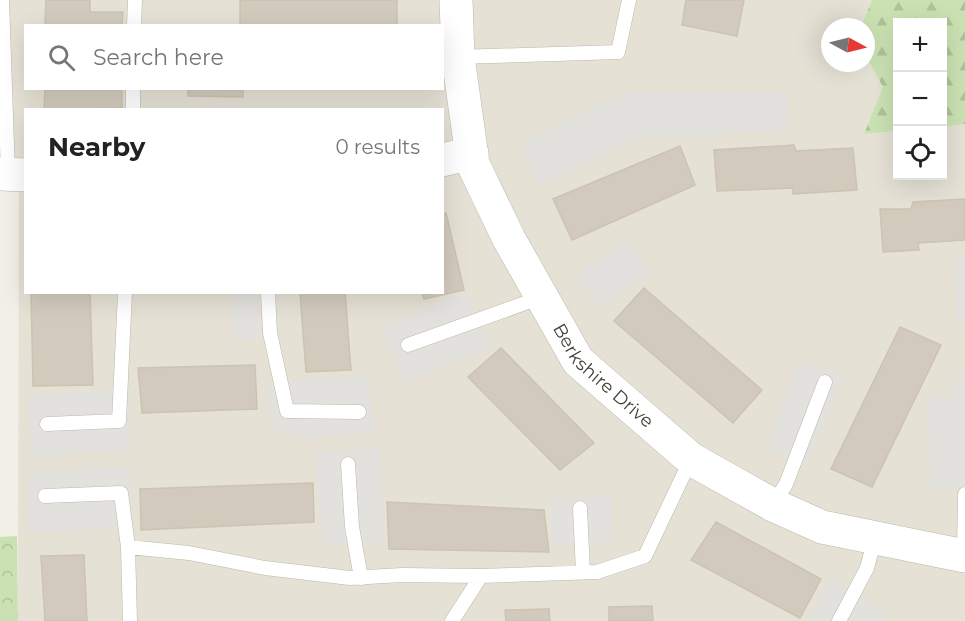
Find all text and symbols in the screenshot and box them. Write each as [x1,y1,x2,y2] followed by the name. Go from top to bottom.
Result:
[821,18,875,72] north arrow
[893,18,947,180] map controls
[893,18,947,72] button: +
[24,24,444,90] search box
[45,41,78,74] icon: search
[93,44,224,71] text: Search here
[893,72,947,126] button: −
[893,126,947,180] button: locate
[48,131,145,163] text: Nearby
[335,135,420,159] text: 0 results
[548,320,658,433] street label: Berkshire Drive

